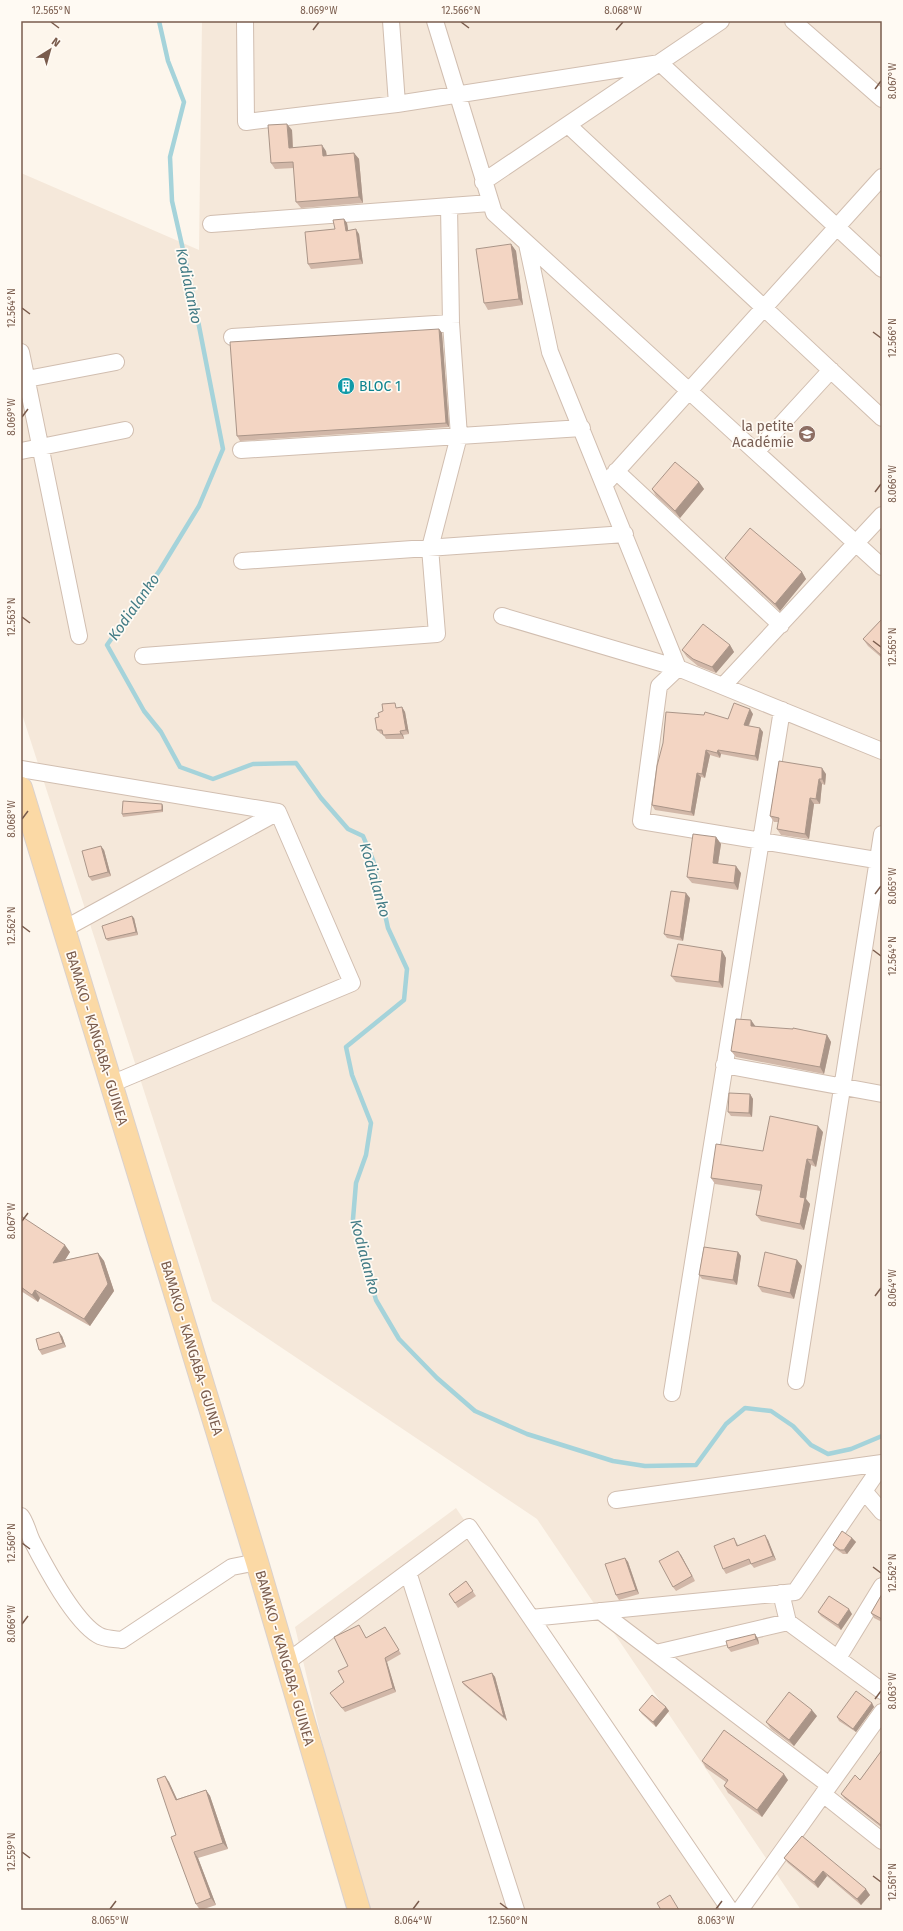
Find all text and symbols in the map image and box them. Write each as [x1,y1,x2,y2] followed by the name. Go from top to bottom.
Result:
[31,5,71,17] text: 12.565°N
[300,5,338,17] text: 8.069°W
[441,5,481,17] text: 12.566°N
[604,5,643,17] text: 8.068°W
[30,30,70,70] north arrow
[49,35,63,50] text: N
[887,62,899,99] text: 8.067°W
[172,246,206,326] water label: Kodialanko
[6,288,18,328] text: 12.564°N
[887,318,899,358] text: 12.566°N
[336,376,356,396] building icon: BLOC 1
[359,378,401,395] place label: BLOC 1
[6,398,18,436] text: 8.069°W
[732,418,794,451] place label: la petite Académie
[797,424,817,444] school or university icon: la petite Académie
[887,465,899,503] text: 8.066°W
[105,570,163,644] water label: Kodialanko
[6,597,18,637] text: 12.563°N
[887,627,899,667] text: 12.565°N
[6,799,18,838] text: 8.068°W
[356,840,394,920] water label: Kodialanko
[887,867,899,905] text: 8.065°W
[6,906,18,946] text: 12.562°N
[887,936,899,976] text: 12.564°N
[62,949,131,1128] street label: BAMAKO - KANGABA- GUINEA
[6,1202,18,1239] text: 8.067°W
[346,1217,384,1297] water label: Kodialanko
[157,1259,226,1438] street label: BAMAKO - KANGABA- GUINEA
[887,1269,899,1307] text: 8.064°W
[6,1523,18,1563] text: 12.560°N
[887,1553,899,1593] text: 12.562°N
[251,1568,318,1748] street label: BAMAKO - KANGABA- GUINEA
[6,1605,18,1643] text: 8.066°W
[887,1672,899,1710] text: 8.063°W
[6,1833,18,1871] text: 12.559°N
[887,1863,899,1901] text: 12.561°N
[91,1915,129,1927] text: 8.065°W
[394,1915,432,1927] text: 8.064°W
[488,1915,528,1927] text: 12.560°N
[697,1915,735,1927] text: 8.063°W

